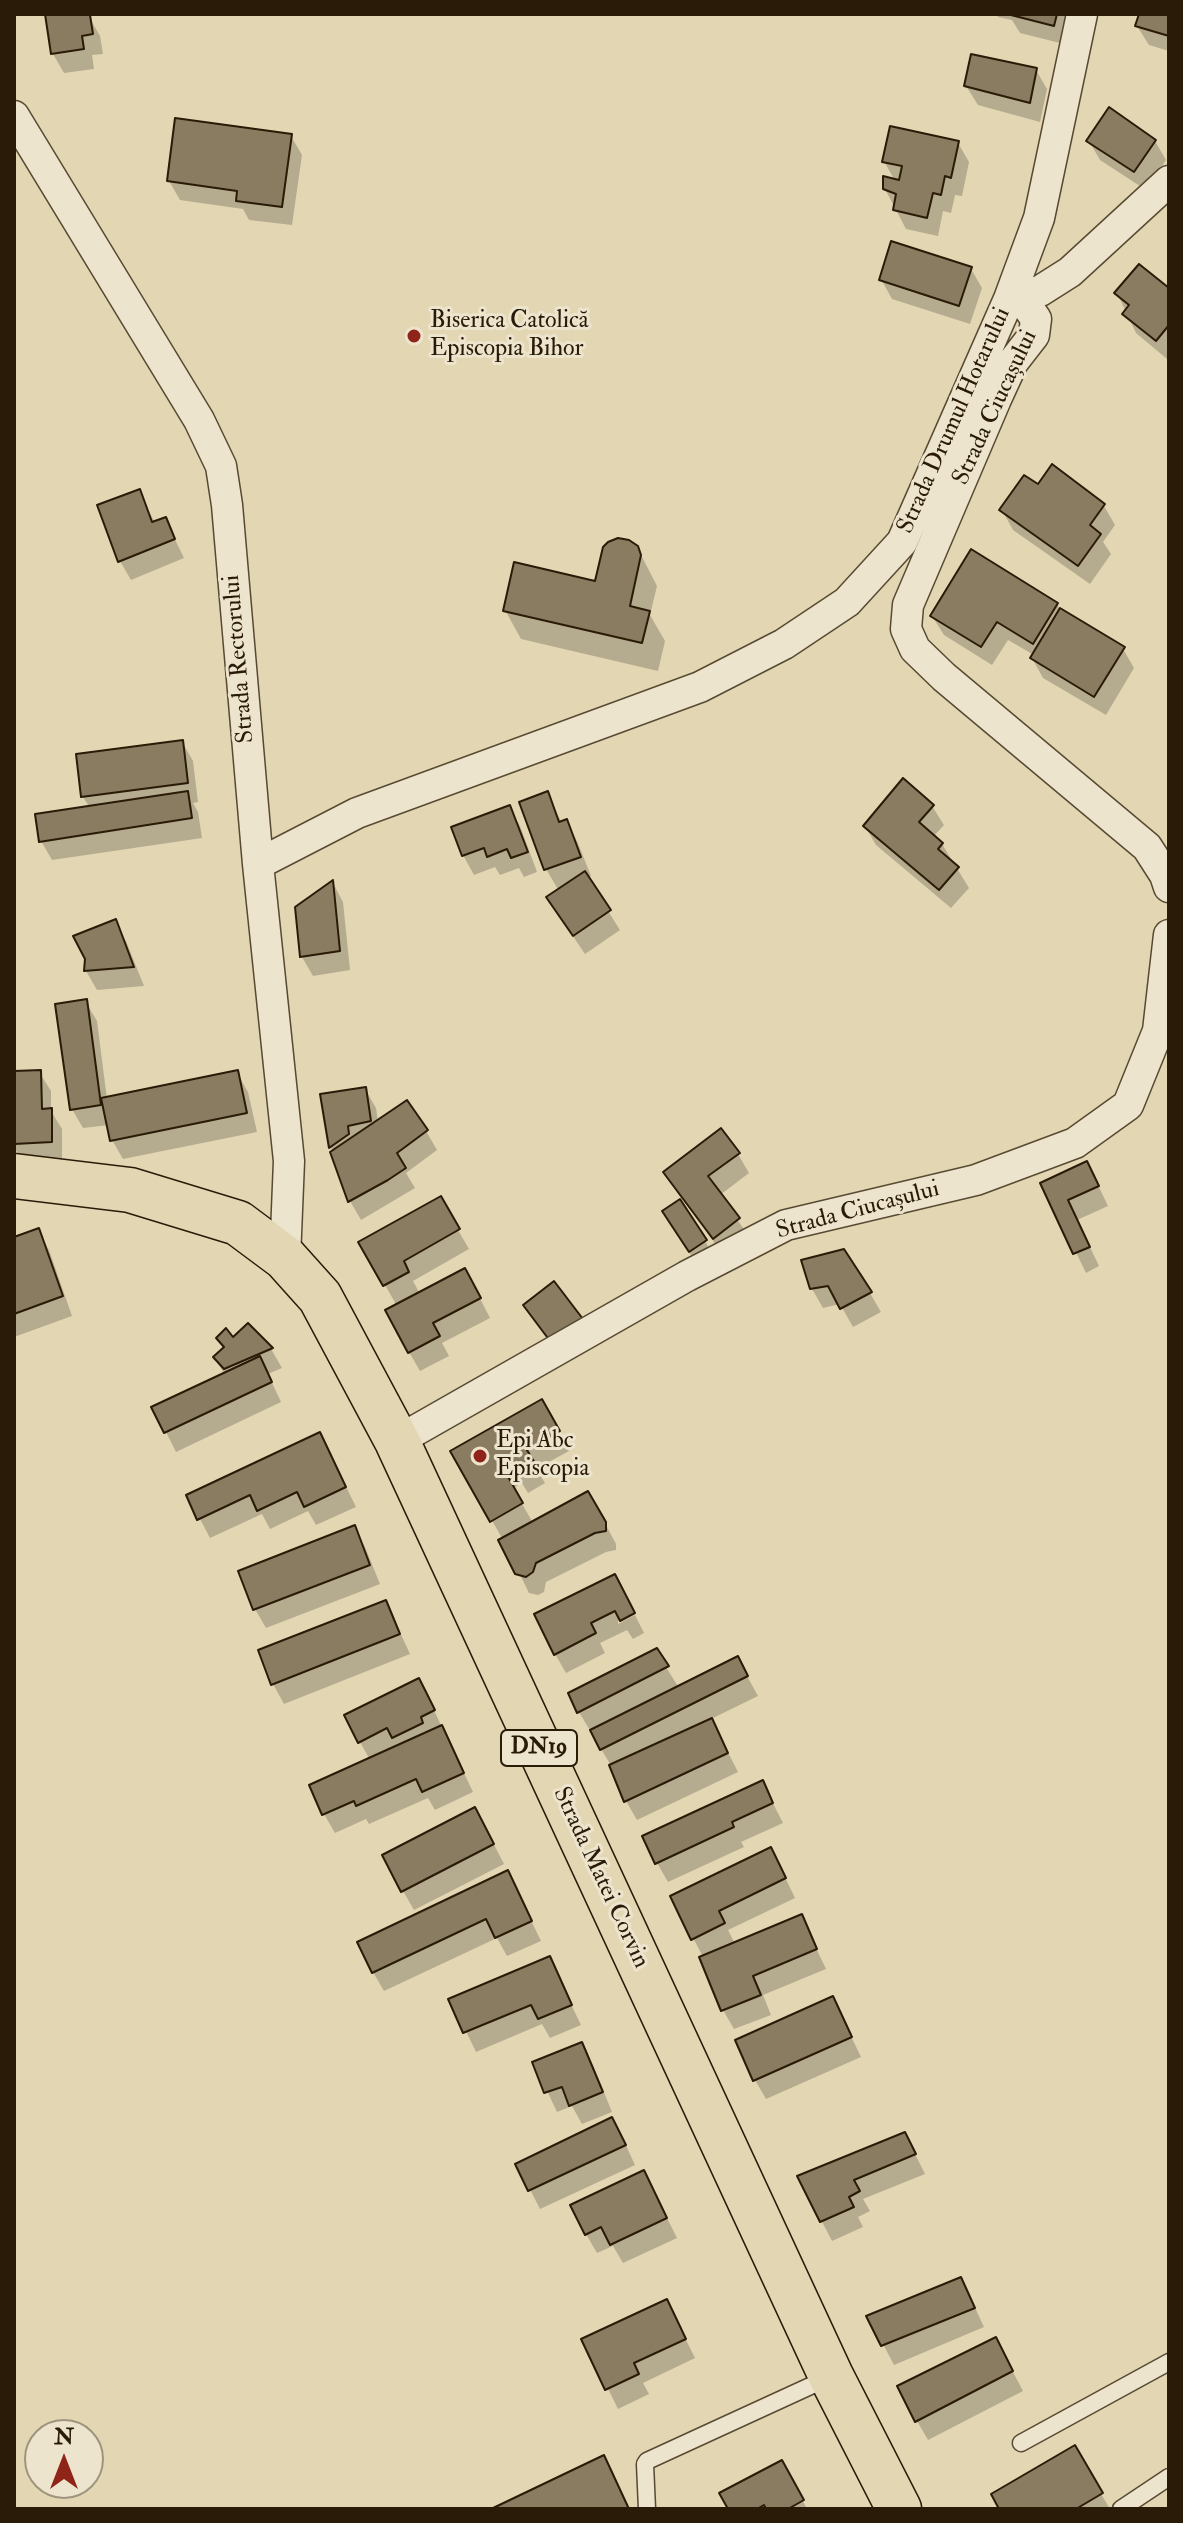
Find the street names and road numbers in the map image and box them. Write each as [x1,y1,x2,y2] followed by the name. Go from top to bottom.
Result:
[892,304,1018,538] street label: Strada Drumul Hotarului
[947,326,1045,490] street label: Strada Ciucașului
[218,574,262,744] street label: Strada Rectorului
[773,1175,943,1247] street label: Strada Ciucașului
[501,1730,577,1766] road number: DN19
[545,1783,655,1973] street label: Strada Matei Corvin

